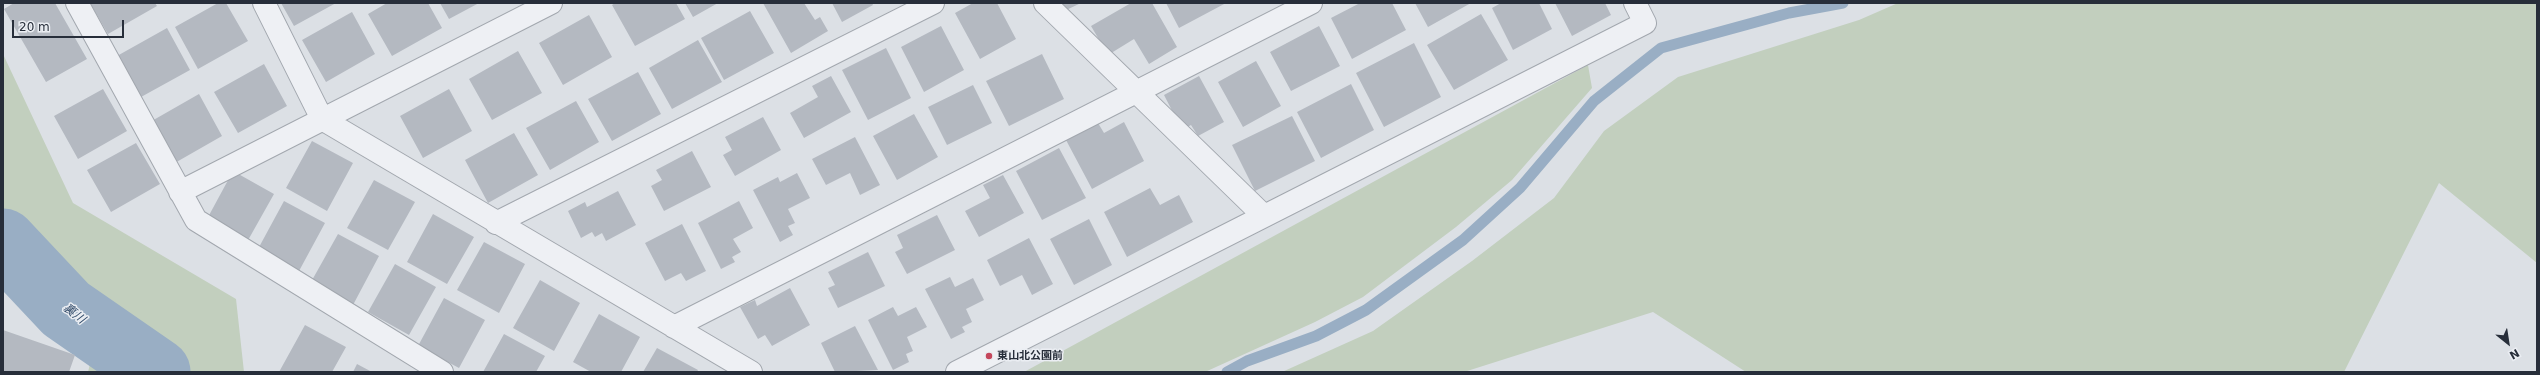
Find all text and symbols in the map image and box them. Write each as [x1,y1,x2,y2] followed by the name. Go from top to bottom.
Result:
[14,12,126,38] scale bar
[19,20,50,34] text: 20 m
[60,301,88,327] water label: 裏川
[2488,323,2528,363] north arrow
[2507,346,2521,362] text: N
[997,349,1063,363] place label: 東山北公園前
[984,351,994,361] marker: 東山北公園前

